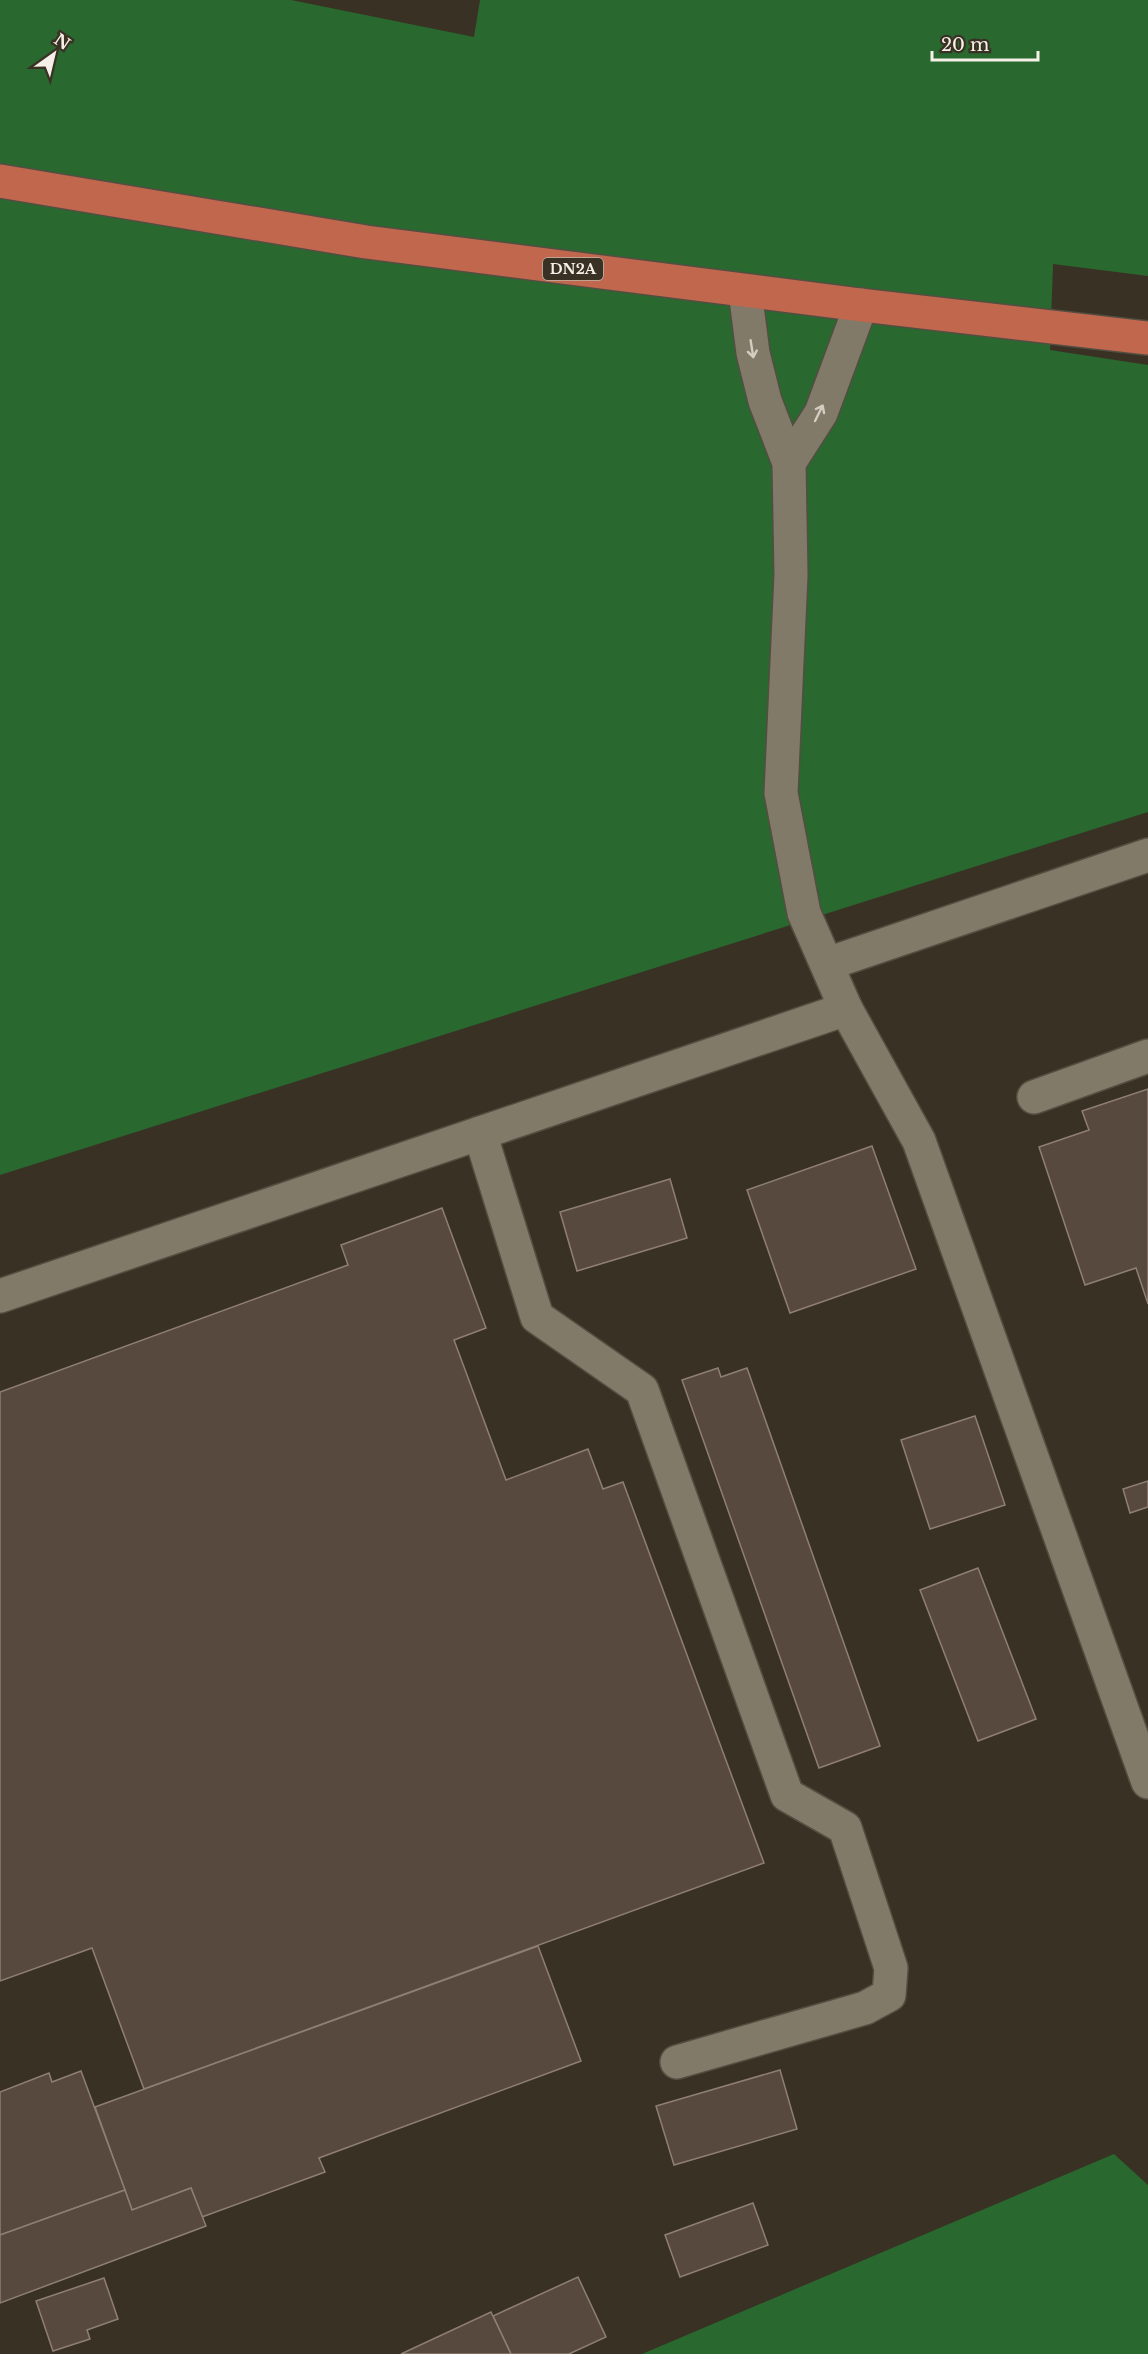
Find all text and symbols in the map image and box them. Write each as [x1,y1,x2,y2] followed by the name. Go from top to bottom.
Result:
[24,24,84,84] north arrow
[932,24,1038,62] scale bar
[51,29,74,54] text: N
[941,34,989,56] text: 20 m
[543,258,603,280] road number: DN2A
[747,338,758,358] one-way arrow
[814,404,826,422] one-way arrow

